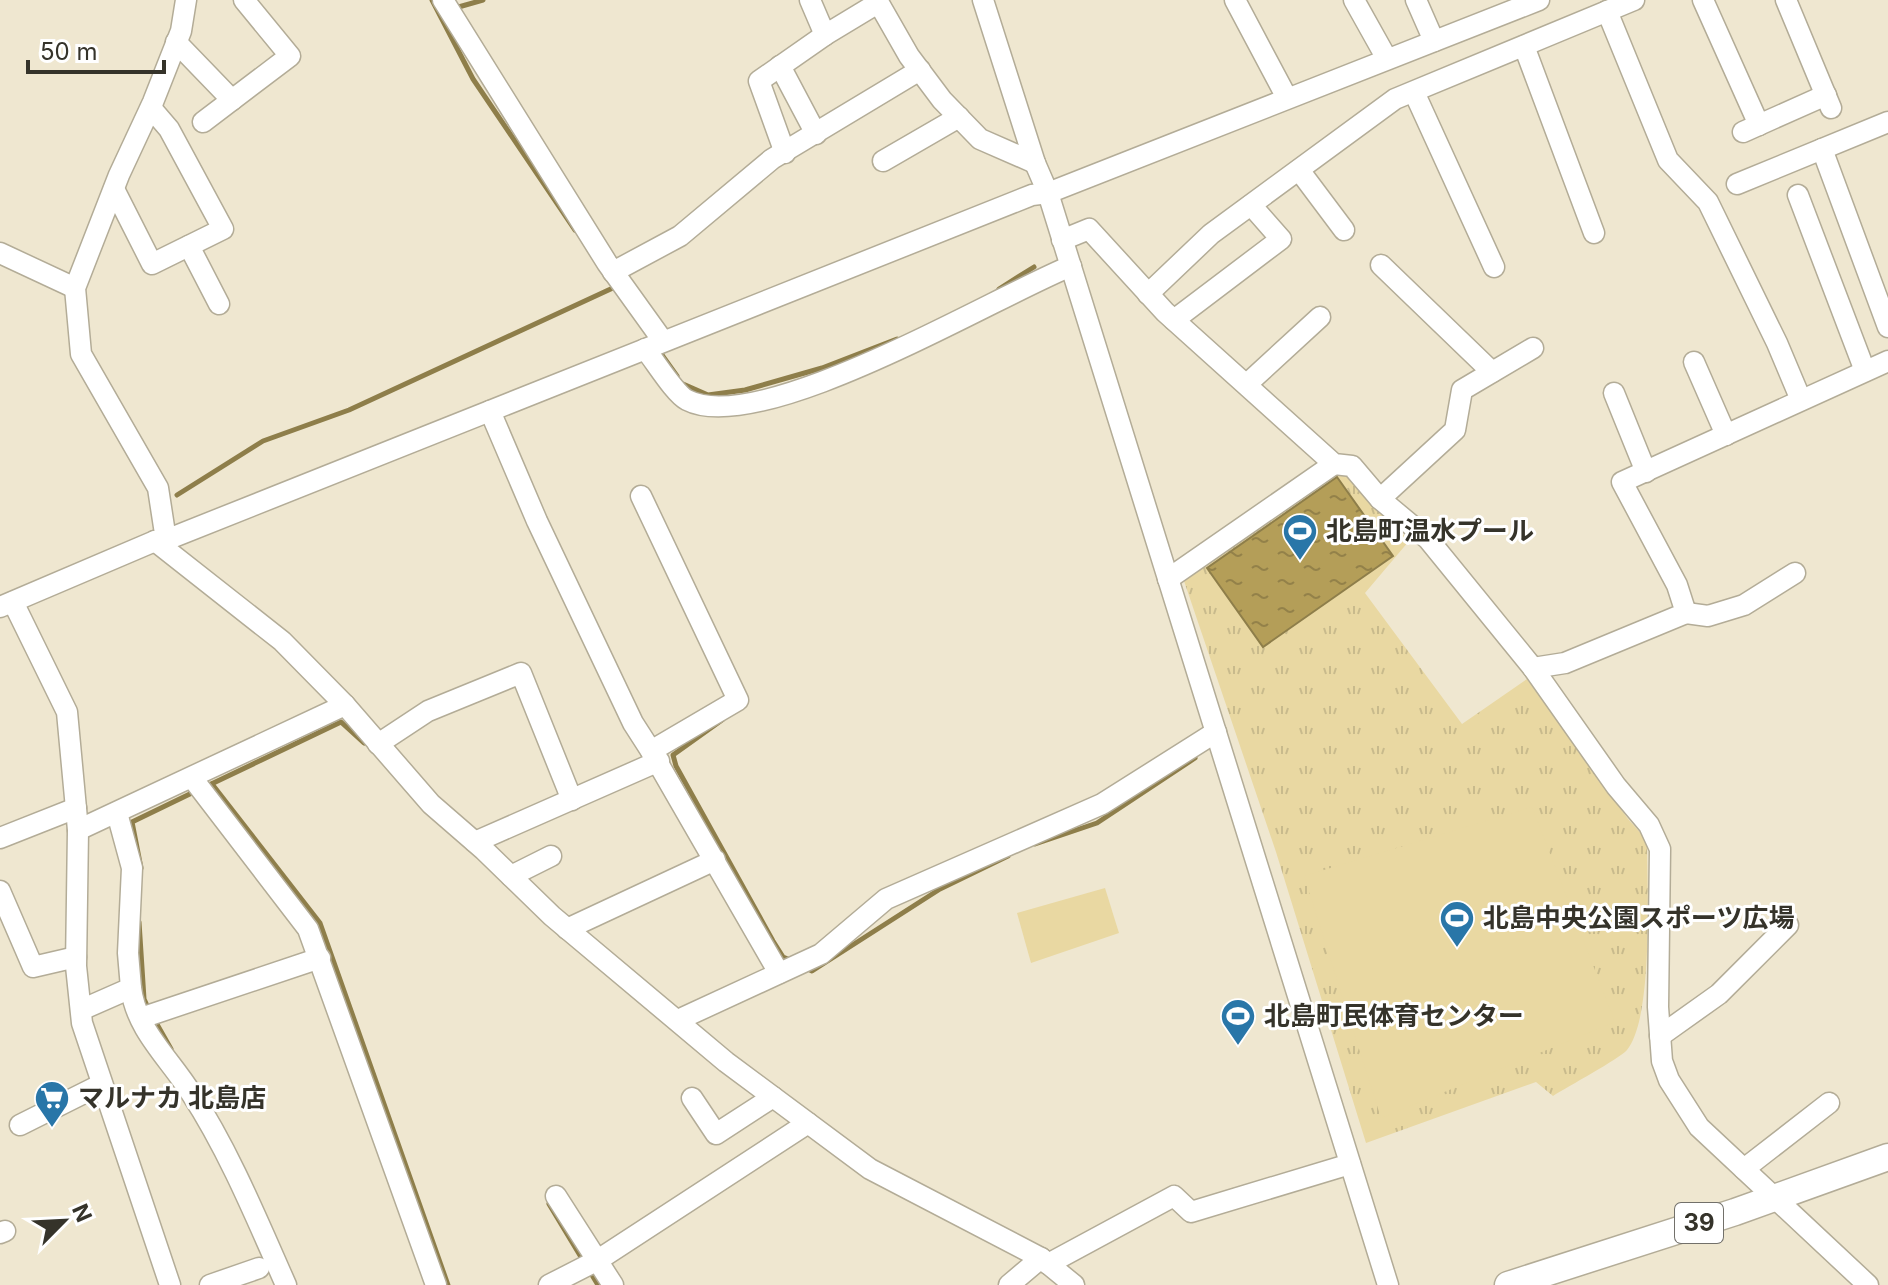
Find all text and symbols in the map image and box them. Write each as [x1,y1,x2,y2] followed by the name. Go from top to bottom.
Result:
[28,24,164,74] scale bar
[40,37,98,66] text: 50 m
[1281,512,1319,562] sports icon: 北島町温水プール
[1326,515,1534,546] place label: 北島町温水プール
[1438,899,1476,949] sports icon: 北島中央公園スポーツ広場
[1483,902,1794,933] place label: 北島中央公園スポーツ広場
[1219,997,1257,1047] sports icon: 北島町民体育センター
[1264,1000,1524,1031] place label: 北島町民体育センター
[33,1079,71,1129] supermarket icon: マルナカ 北島店
[78,1082,266,1113] place label: マルナカ 北島店
[24,1181,104,1261] north arrow
[67,1200,98,1226] text: N
[1675,1203,1723,1243] road number: 39

